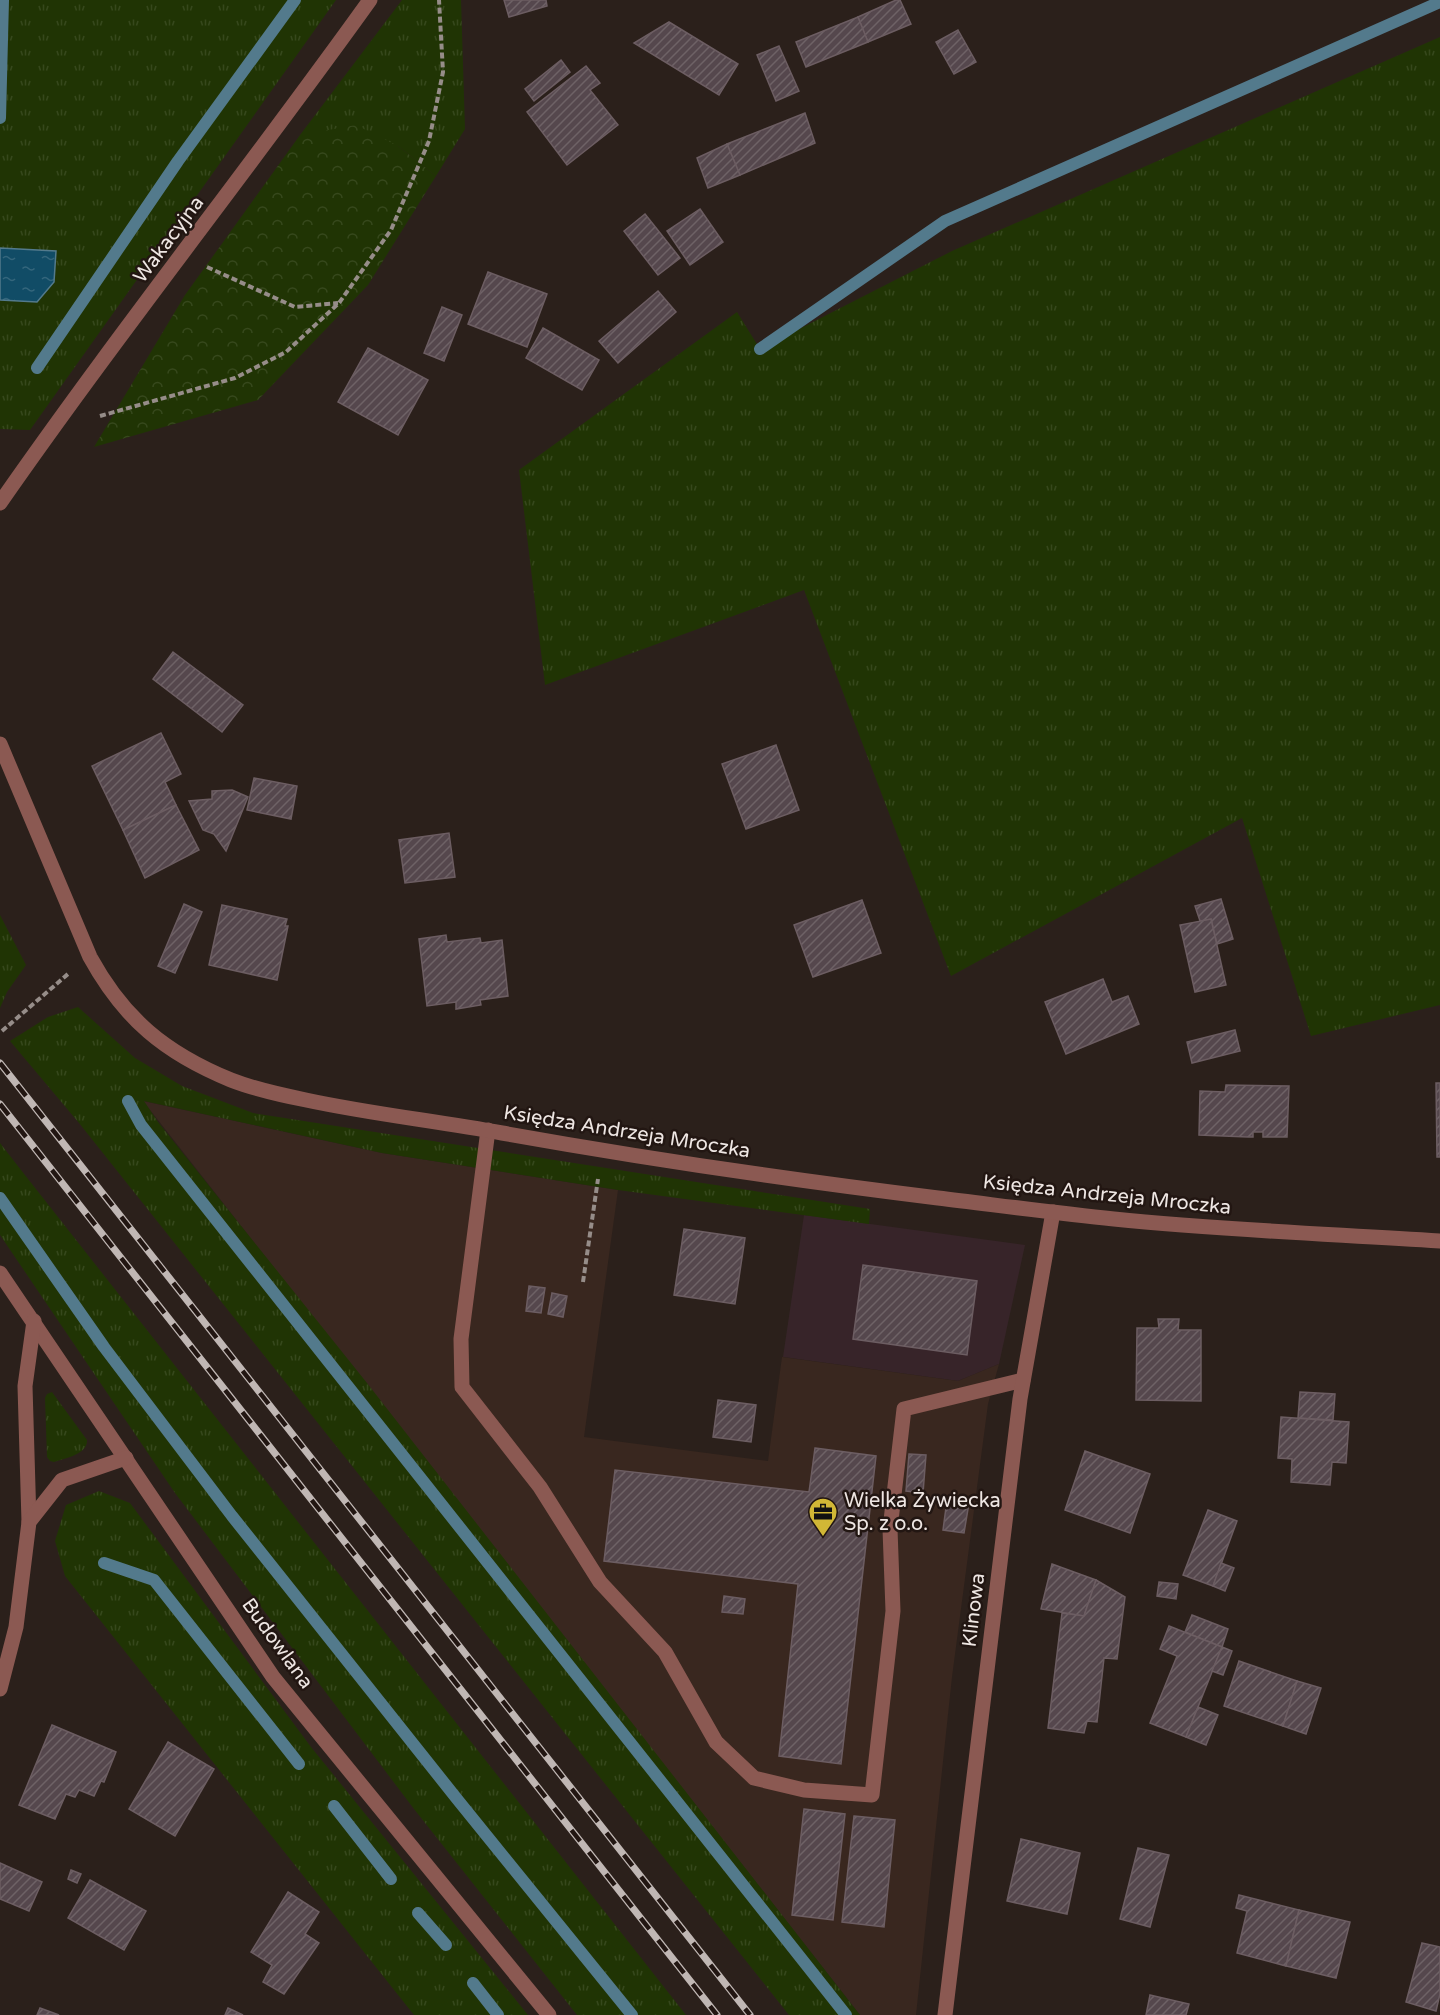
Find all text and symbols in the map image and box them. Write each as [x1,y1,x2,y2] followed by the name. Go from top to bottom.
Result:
[128,191,209,288] street label: Wakacyjna
[502,1101,752,1163] street label: Księdza Andrzeja Mroczka
[982,1170,1232,1220] street label: Księdza Andrzeja Mroczka
[844,1489,1001,1536] place label: Wielka Żywiecka Sp. z o.o.
[807,1496,839,1538] office icon: Wielka Żywiecka Sp. z o.o.
[958,1572,990,1649] street label: Klinowa
[236,1594,318,1694] street label: Budowlana

